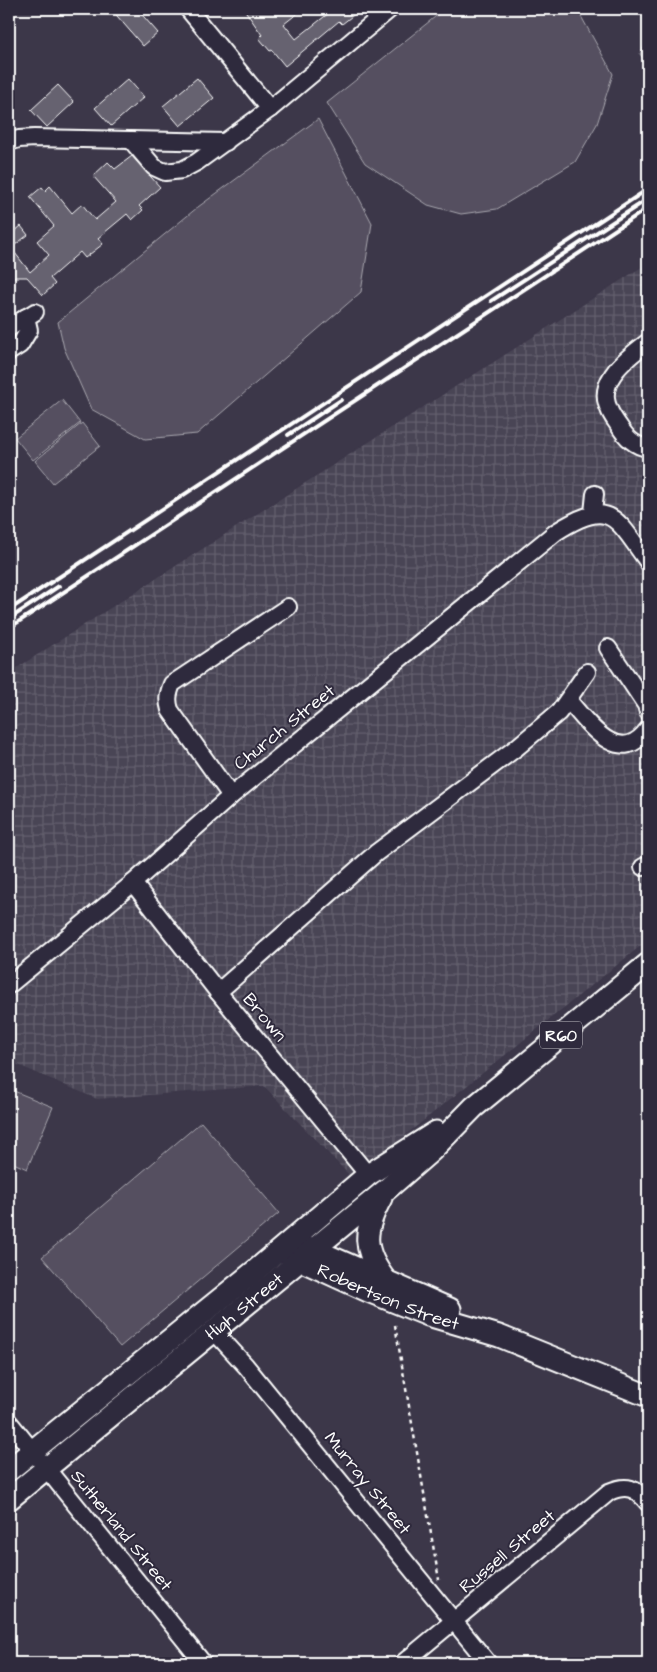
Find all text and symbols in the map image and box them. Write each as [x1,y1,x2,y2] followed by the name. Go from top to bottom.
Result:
[228,678,341,776] street label: Church Street
[237,988,292,1047] street label: Brown
[540,1022,582,1048] road number: R60
[313,1258,463,1337] street label: Robertson Street
[200,1266,289,1346] street label: High Street
[318,1427,417,1541] street label: Murray Street
[65,1464,179,1597] street label: Sutherland Street
[454,1503,561,1599] street label: Russell Street

